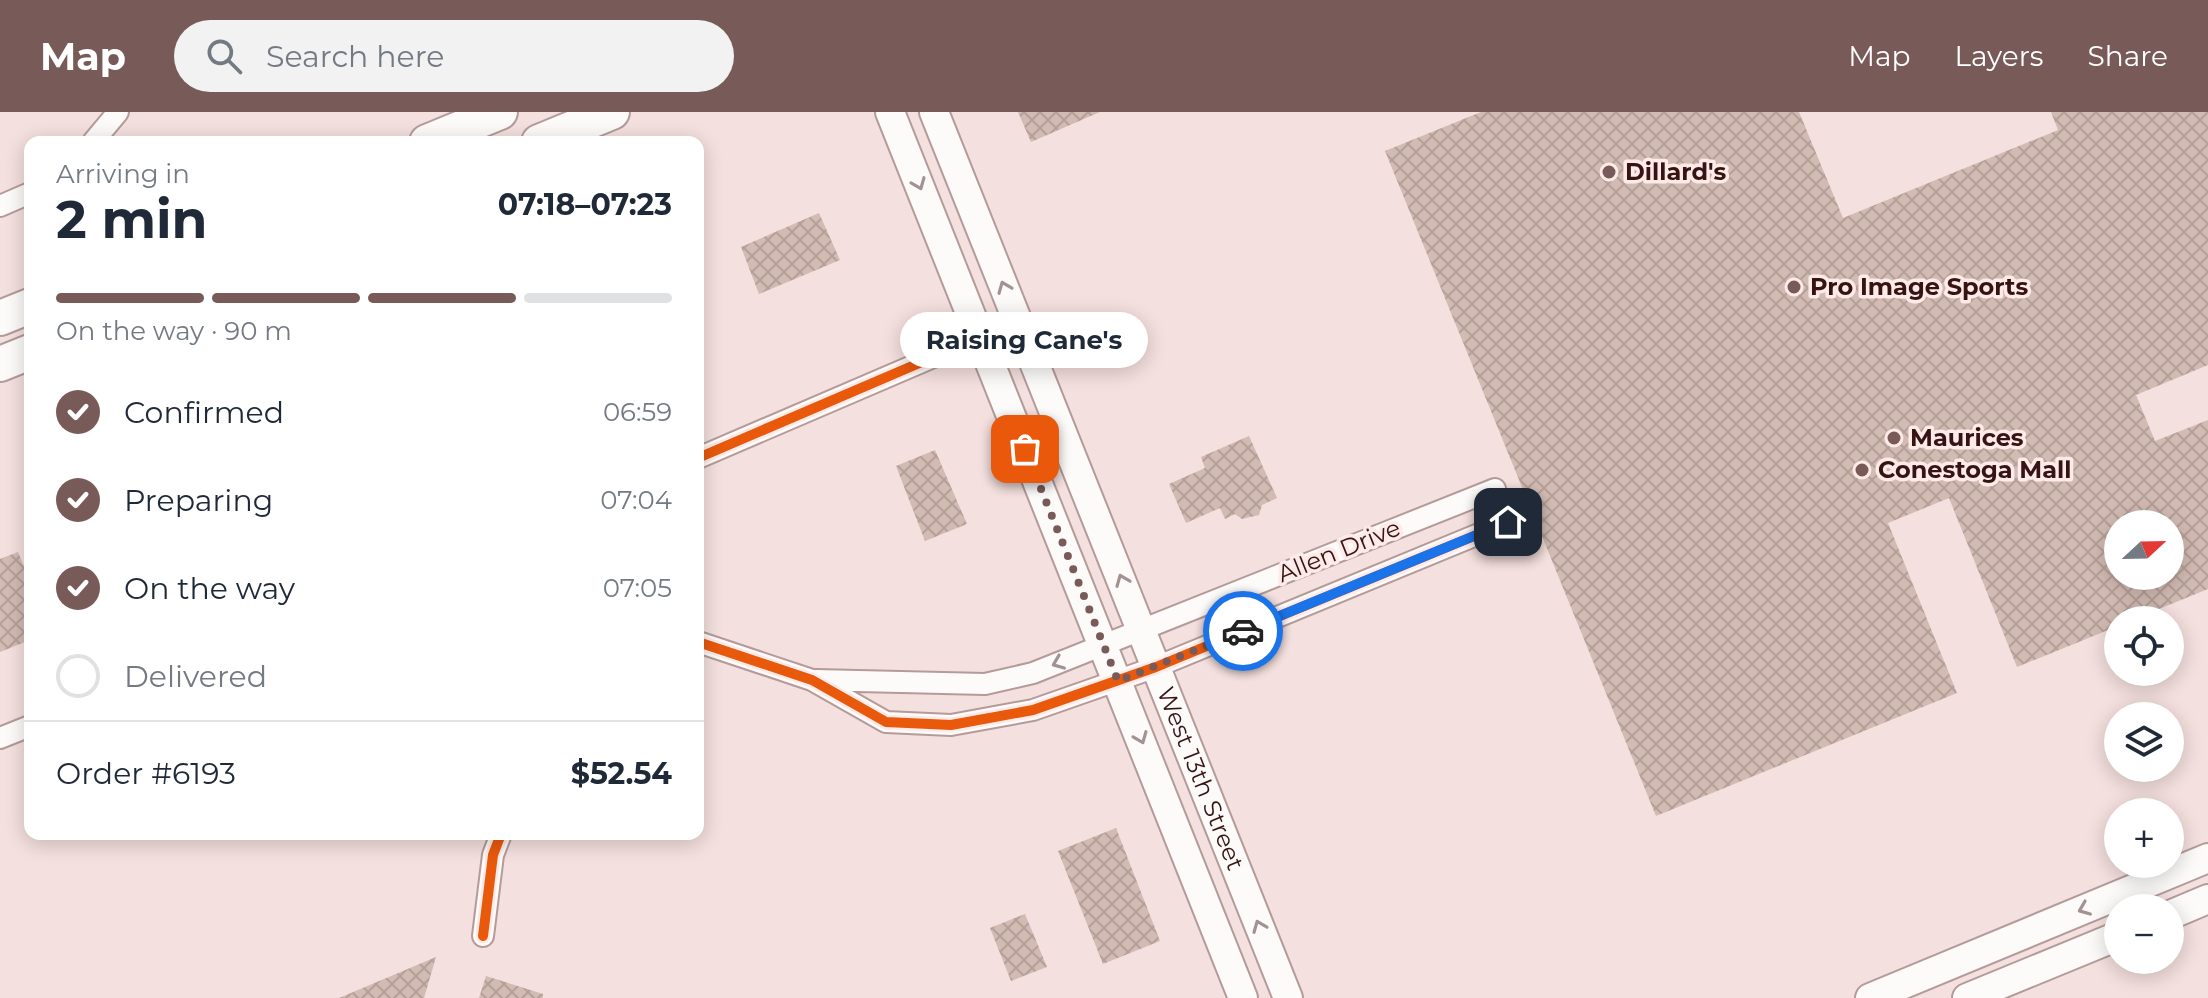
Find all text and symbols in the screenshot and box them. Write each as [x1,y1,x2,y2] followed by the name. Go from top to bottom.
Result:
[174,20,734,92] search box
[40,33,126,80] text: Map
[202,34,246,78] icon: search
[266,38,444,75] text: Search here
[1848,39,1911,73] text: Map
[1955,39,2044,73] text: Layers
[2088,39,2168,73] text: Share
[1625,157,1727,186] place label: Dillard's
[56,158,190,190] text: Arriving in
[1600,163,1618,181] marker: Dillard's
[909,176,926,190] one-way arrow
[498,186,672,223] text: 07:18–07:23
[56,188,208,251] text: 2 min
[1810,272,2028,301] place label: Pro Image Sports
[1785,278,1803,296] marker: Pro Image Sports
[997,281,1014,295] one-way arrow
[901,313,1149,369] callout: Raising Cane's
[56,315,292,347] text: On the way · 90 m
[926,324,1122,356] text: Raising Cane's
[56,390,100,434] icon: check
[124,394,284,431] text: Confirmed
[603,396,672,428] text: 06:59
[991,415,1059,483] pin
[1910,423,2024,452] place label: Maurices
[1003,427,1047,471] icon: bag
[1885,429,1903,447] marker: Maurices
[1878,455,2072,484] place label: Conestoga Mall
[1853,461,1871,479] marker: Conestoga Mall
[56,478,100,522] icon: check
[124,482,273,519] text: Preparing
[600,484,672,516] text: 07:04
[1474,488,1542,556] pin
[1486,500,1530,544] icon: home
[2104,510,2184,590] north arrow
[2104,510,2184,974] map controls
[1273,513,1405,588] street label: Allen Drive
[56,566,100,610] icon: check
[124,570,295,607] text: On the way
[603,572,672,604] text: 07:05
[1115,574,1131,588] one-way arrow
[1203,591,1283,671] courier
[2104,606,2184,686] button: locate
[1221,609,1265,653] icon: car
[1052,653,1066,670] one-way arrow
[124,658,267,695] text: Delivered
[1151,683,1251,875] street label: West 13th Street
[2104,702,2184,782] button: layers
[1131,730,1147,744] one-way arrow
[56,755,236,792] text: Order #6193
[571,755,672,792] text: $52.54
[2104,798,2184,878] button: +
[2104,894,2184,974] button: −
[2078,899,2092,916] one-way arrow
[1252,920,1269,934] one-way arrow

